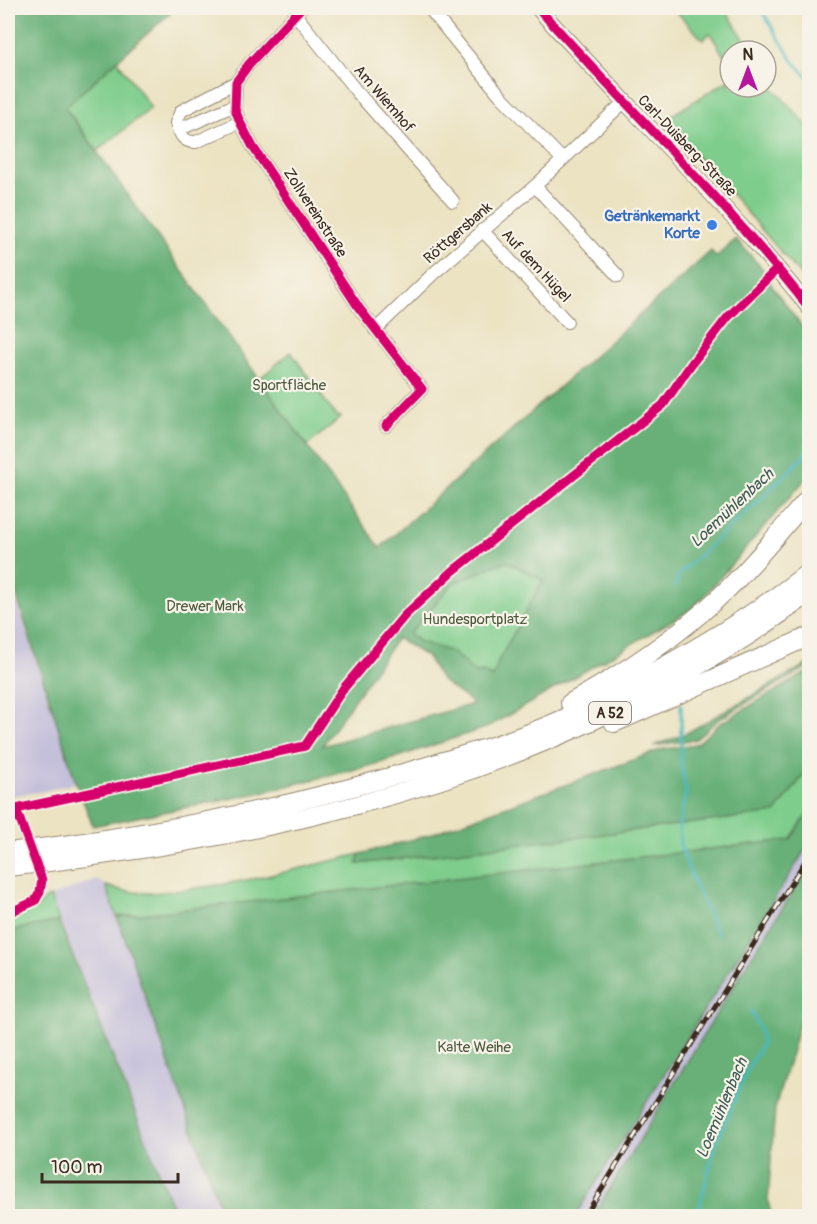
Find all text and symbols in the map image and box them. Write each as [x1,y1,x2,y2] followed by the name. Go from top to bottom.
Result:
[718,39,778,99] north arrow
[743,45,754,65] text: N
[350,61,418,137] street label: Am Wiemhof
[634,91,741,201] street label: Carl-Duisberg-Straße
[279,165,351,262] street label: Zollvereinstraße
[420,198,497,268] street label: Röttgersbank
[604,207,701,243] place label: Getränkemarkt Korte
[705,218,719,232] marker: Getränkemarkt Korte
[497,225,575,307] street label: Auf dem Hügel
[252,376,327,395] park label: Sportfläche
[686,463,779,552] water label: Loemühlenbach
[166,597,244,616] park label: Drewer Mark
[423,610,528,629] park label: Hundesportplatz
[589,702,631,724] road number: A 52
[437,1038,511,1057] park label: Kalte Weihe
[692,1054,753,1161] water label: Loemühlenbach
[42,1146,178,1184] scale bar
[51,1156,103,1179] text: 100 m

